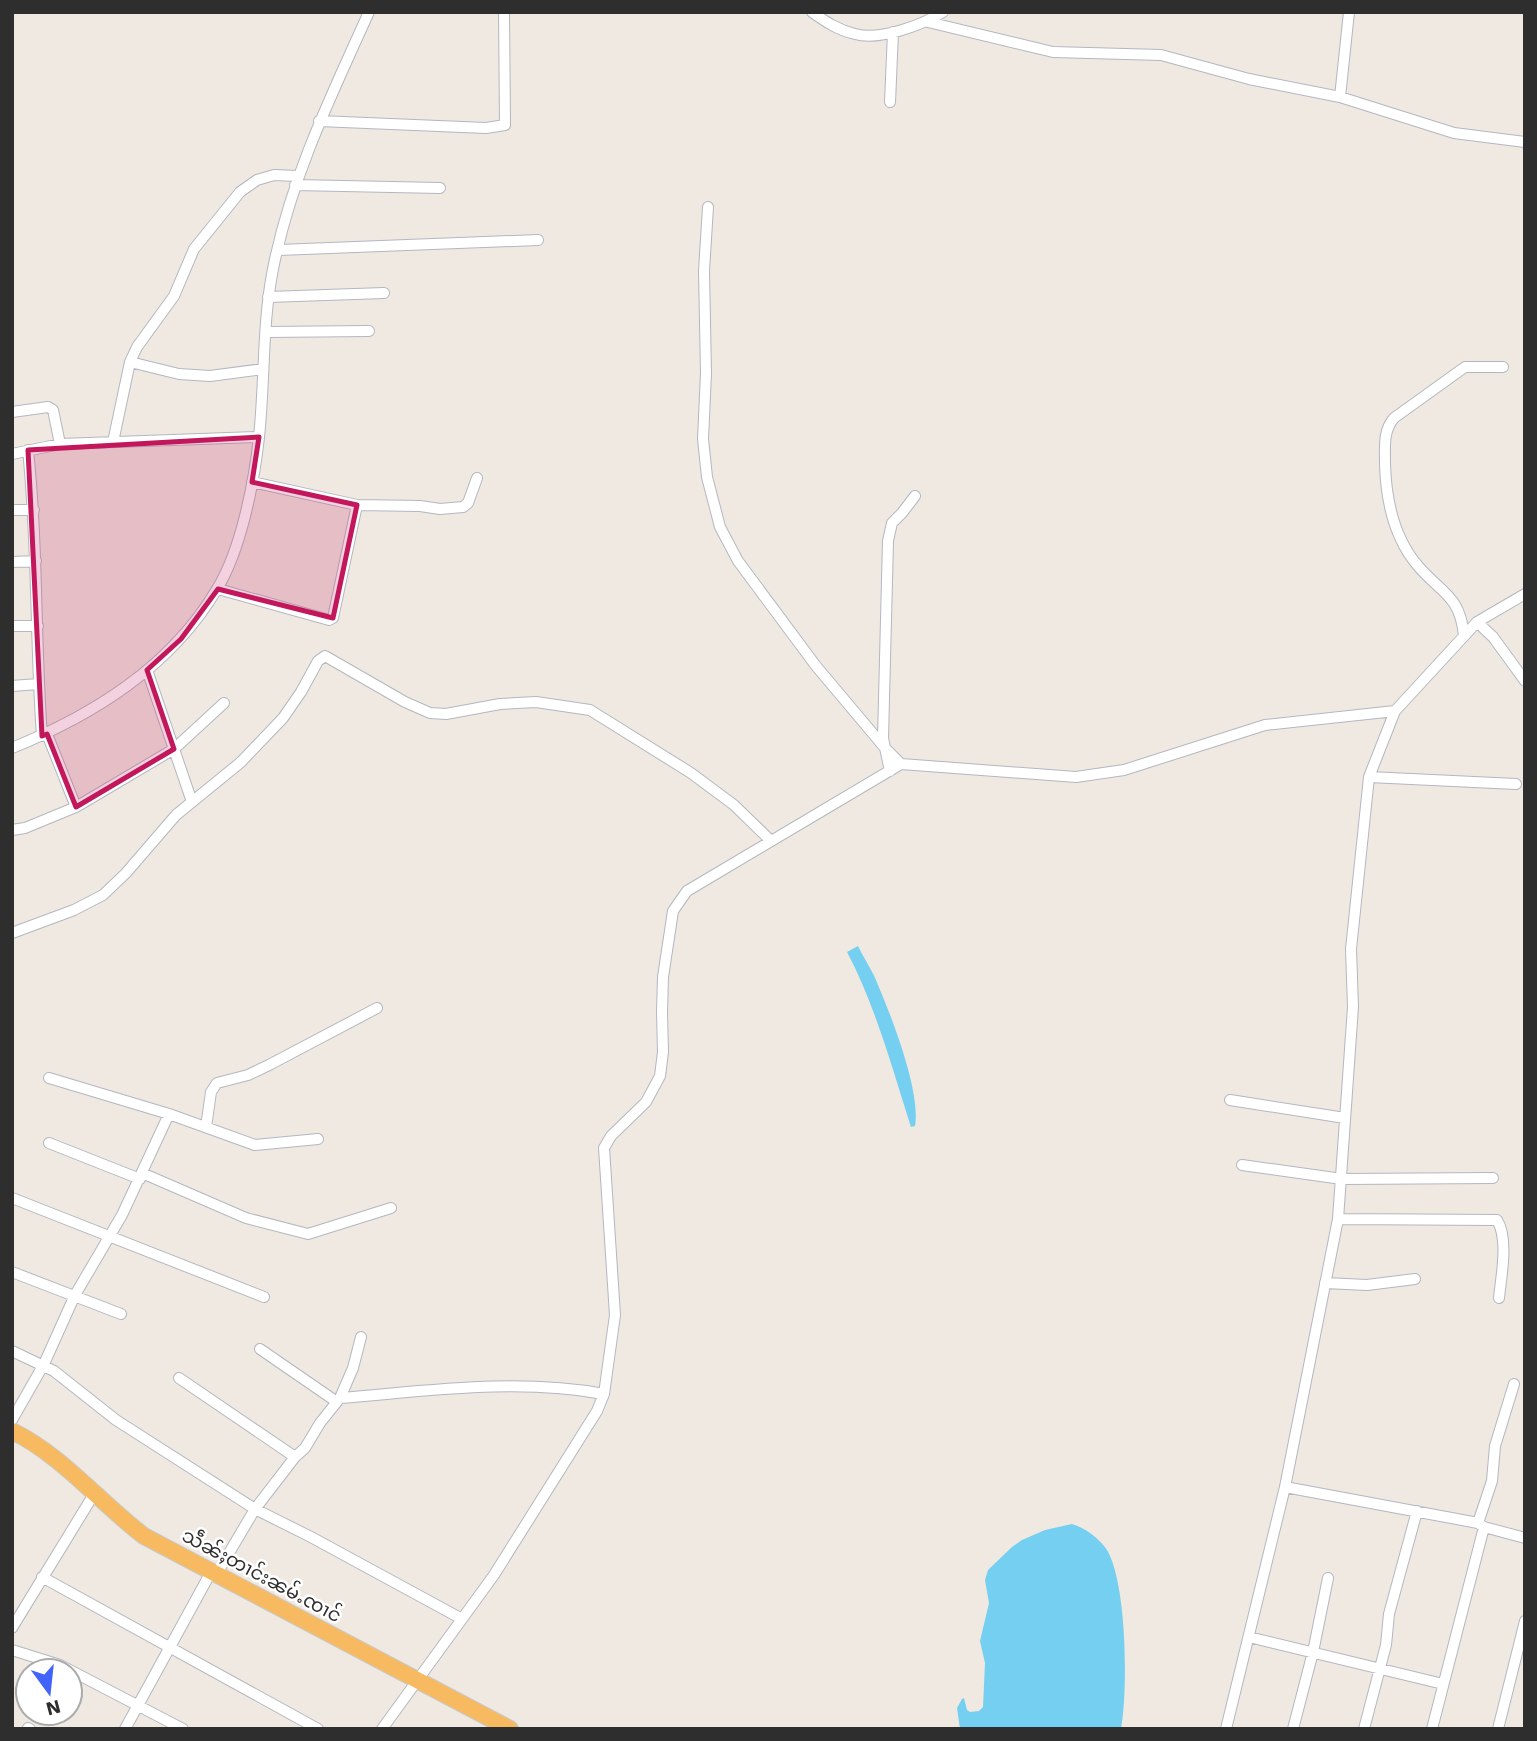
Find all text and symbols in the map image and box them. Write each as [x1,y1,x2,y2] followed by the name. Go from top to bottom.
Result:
[178,1521,347,1627] street label: သဵၼ်ႈတၢင်းၼမ်ႉၸၢင်
[14,1657,84,1727] north arrow
[43,1695,63,1721] text: N

